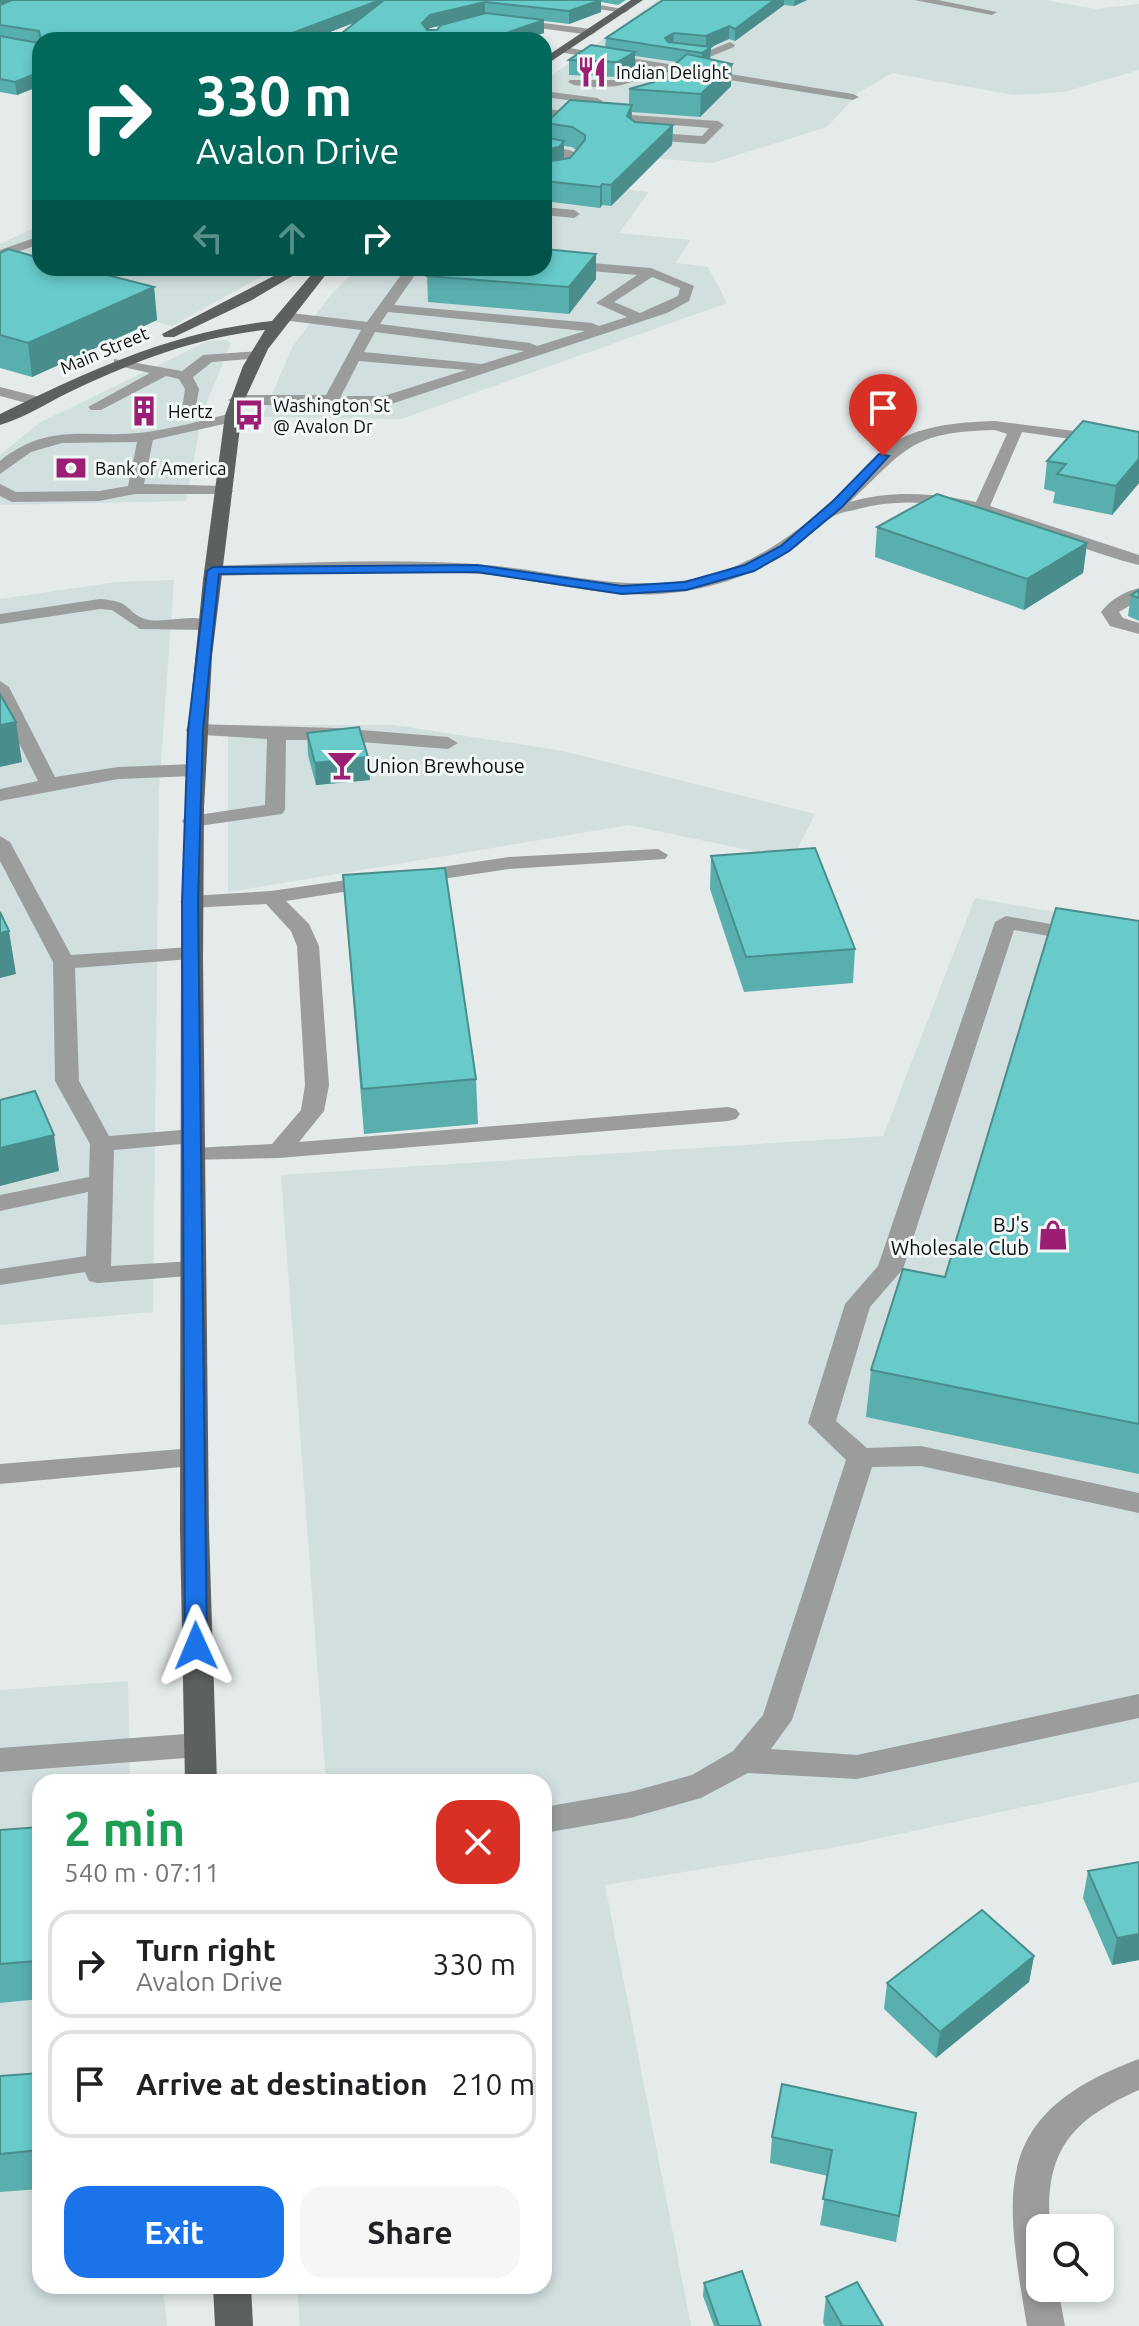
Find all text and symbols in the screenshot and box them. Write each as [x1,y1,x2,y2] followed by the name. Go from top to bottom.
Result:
[575,55,609,89] restaurant icon: Indian Delight
[616,62,729,82] place label: Indian Delight
[64,64,168,168] icon: right
[196,64,352,127] text: 330 m
[196,130,399,171] text: Avalon Drive
[186,216,230,260] icon: left
[270,216,314,260] icon: ahead
[354,216,398,260] icon: right
[57,322,151,378] street label: Main Street
[849,374,917,456] pin
[861,386,905,430] icon: arrive
[127,394,161,428] building icon: Hertz
[273,395,390,436] place label: Washington St @ Avalon Dr
[232,398,266,432] bus stop icon: Washington St @ Avalon Dr
[168,401,213,421] place label: Hertz
[54,451,88,485] bank icon: Bank of America
[95,458,227,478] place label: Bank of America
[325,748,359,782] bar icon: Union Brewhouse
[366,754,525,777] place label: Union Brewhouse
[891,1213,1029,1259] place label: BJ's Wholesale Club
[1036,1218,1070,1252] shop icon: BJ's Wholesale Club
[154,1604,238,1688] position arrow
[436,1800,520,1884] button: close
[64,1801,185,1855] text: 2 min
[64,1858,220,1887] text: 540 m · 07:11
[136,1933,276,1967] text: Turn right
[68,1942,112,1986] icon: right
[432,1947,516,1981] text: 330 m
[136,1967,283,1996] text: Avalon Drive
[68,2062,112,2106] icon: arrive
[136,2067,428,2101] text: Arrive at destination
[452,2067,535,2101] text: 210 m
[64,2186,284,2278] button: Exit
[300,2186,520,2278] button: Share
[1026,2214,1114,2302] map controls
[1026,2214,1114,2302] button: search

